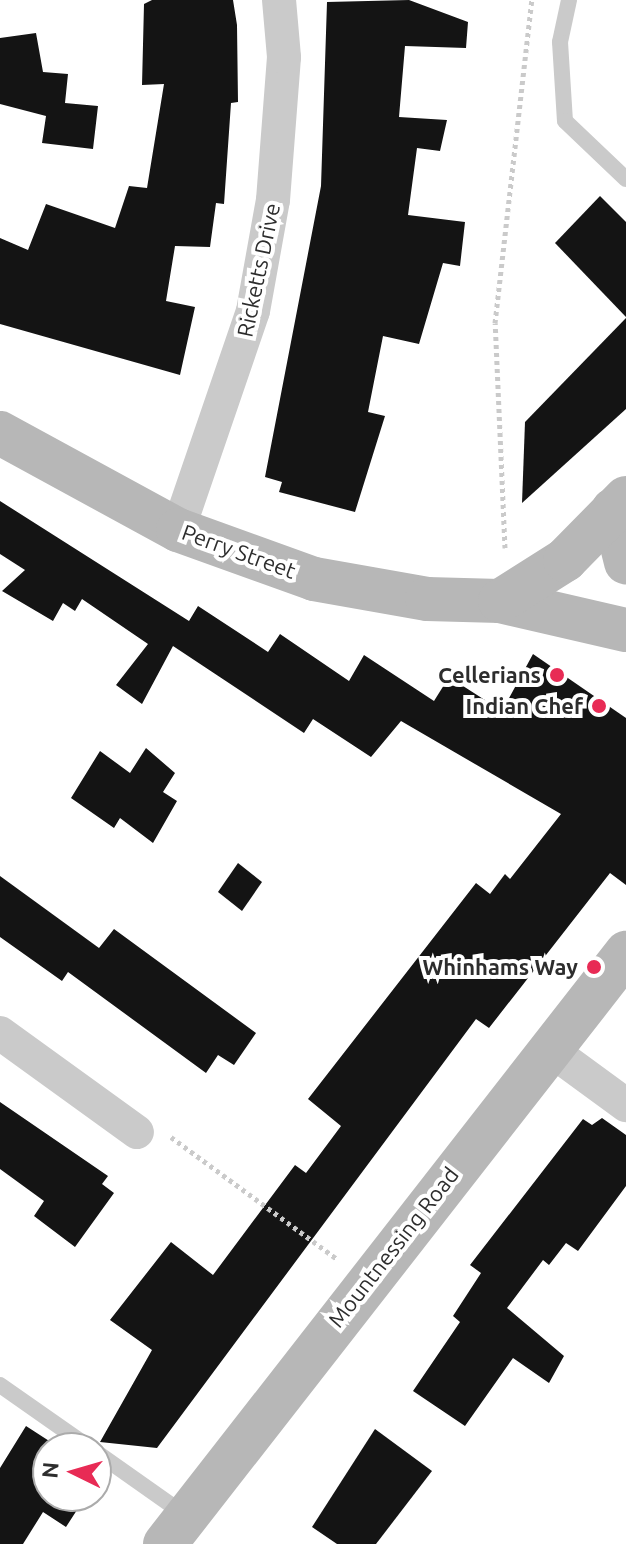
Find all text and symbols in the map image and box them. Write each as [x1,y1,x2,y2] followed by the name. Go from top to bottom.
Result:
[231,201,285,339] street label: Ricketts Drive
[179,518,299,584] street label: Perry Street
[438,662,541,688] place label: Cellerians
[548,666,566,684] marker: Cellerians
[466,693,583,719] place label: Indian Chef
[590,697,608,715] marker: Indian Chef
[422,954,578,980] place label: Whinhams Way
[585,958,603,976] marker: Whinhams Way
[322,1162,464,1332] street label: Mountnessing Road
[32,1432,112,1512] north arrow
[36,1461,63,1479] text: N

